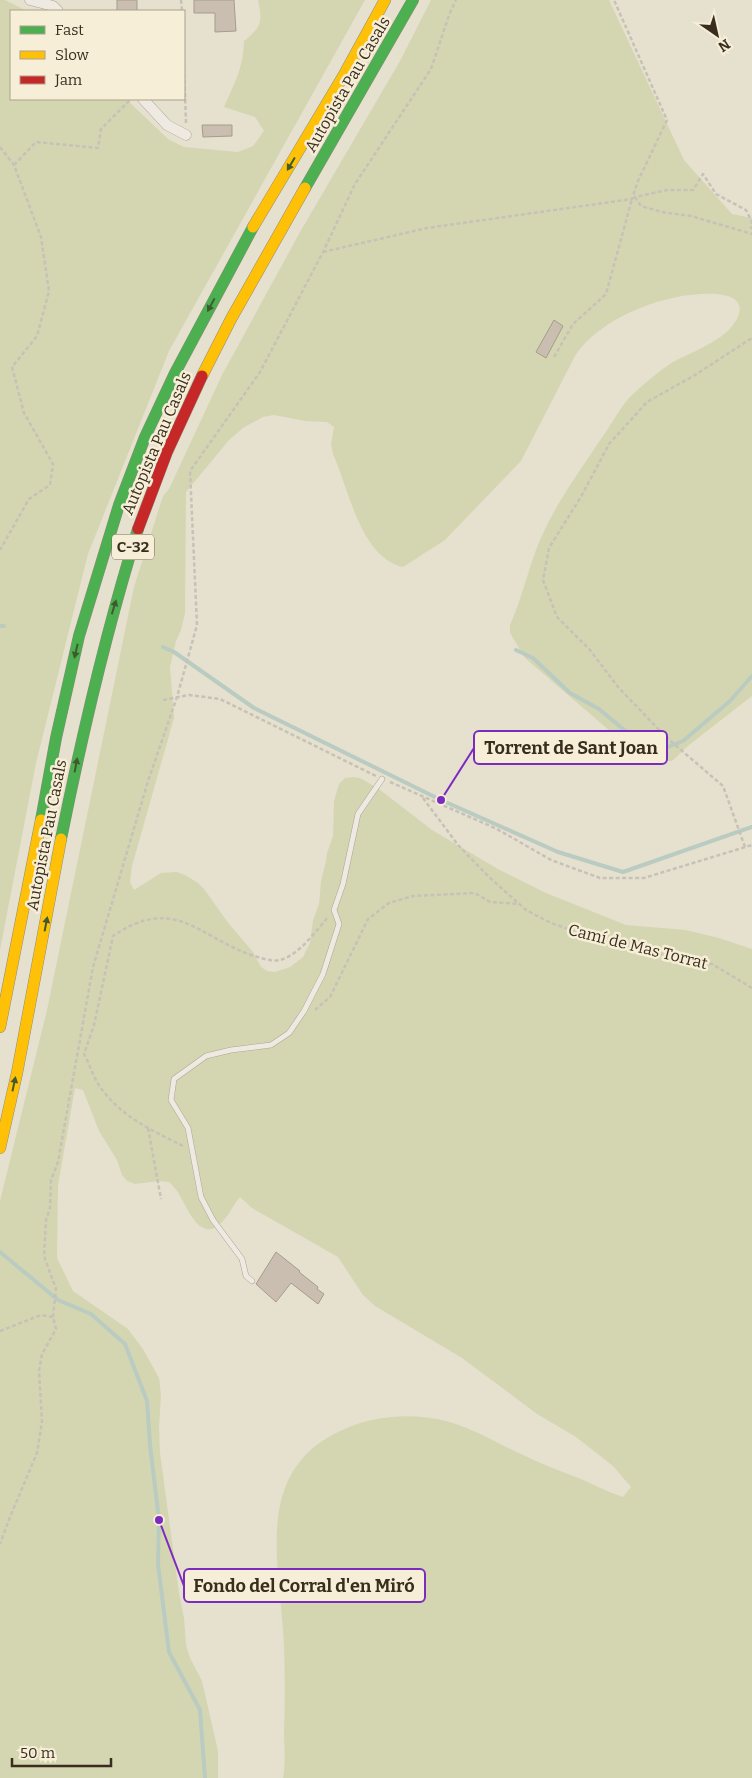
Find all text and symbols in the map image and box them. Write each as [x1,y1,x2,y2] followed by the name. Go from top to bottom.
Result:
[10,10,185,100] legend
[692,10,742,60] north arrow
[301,13,394,155] street label: Autopista Pau Casals
[55,21,84,39] text: Fast
[715,35,733,56] text: N
[55,46,90,64] text: Slow
[54,71,83,89] text: Jam
[286,157,295,170] one-way arrow
[207,298,215,312] one-way arrow
[118,369,195,518] street label: Autopista Pau Casals
[112,534,154,560] road number: C-32
[111,599,119,614] one-way arrow
[71,643,79,659] one-way arrow
[474,731,667,764] callout: Torrent de Sant Joan
[484,737,658,759] text: Torrent de Sant Joan
[73,756,81,772] one-way arrow
[23,758,70,912] street label: Autopista Pau Casals
[42,916,50,932] one-way arrow
[566,920,710,973] street label: Camí de Mas Torrat
[10,1076,18,1091] one-way arrow
[184,1569,425,1602] callout: Fondo del Corral d'en Miró
[193,1575,415,1597] text: Fondo del Corral d'en Miró
[12,1736,111,1768] scale bar
[20,1744,56,1762] text: 50 m

